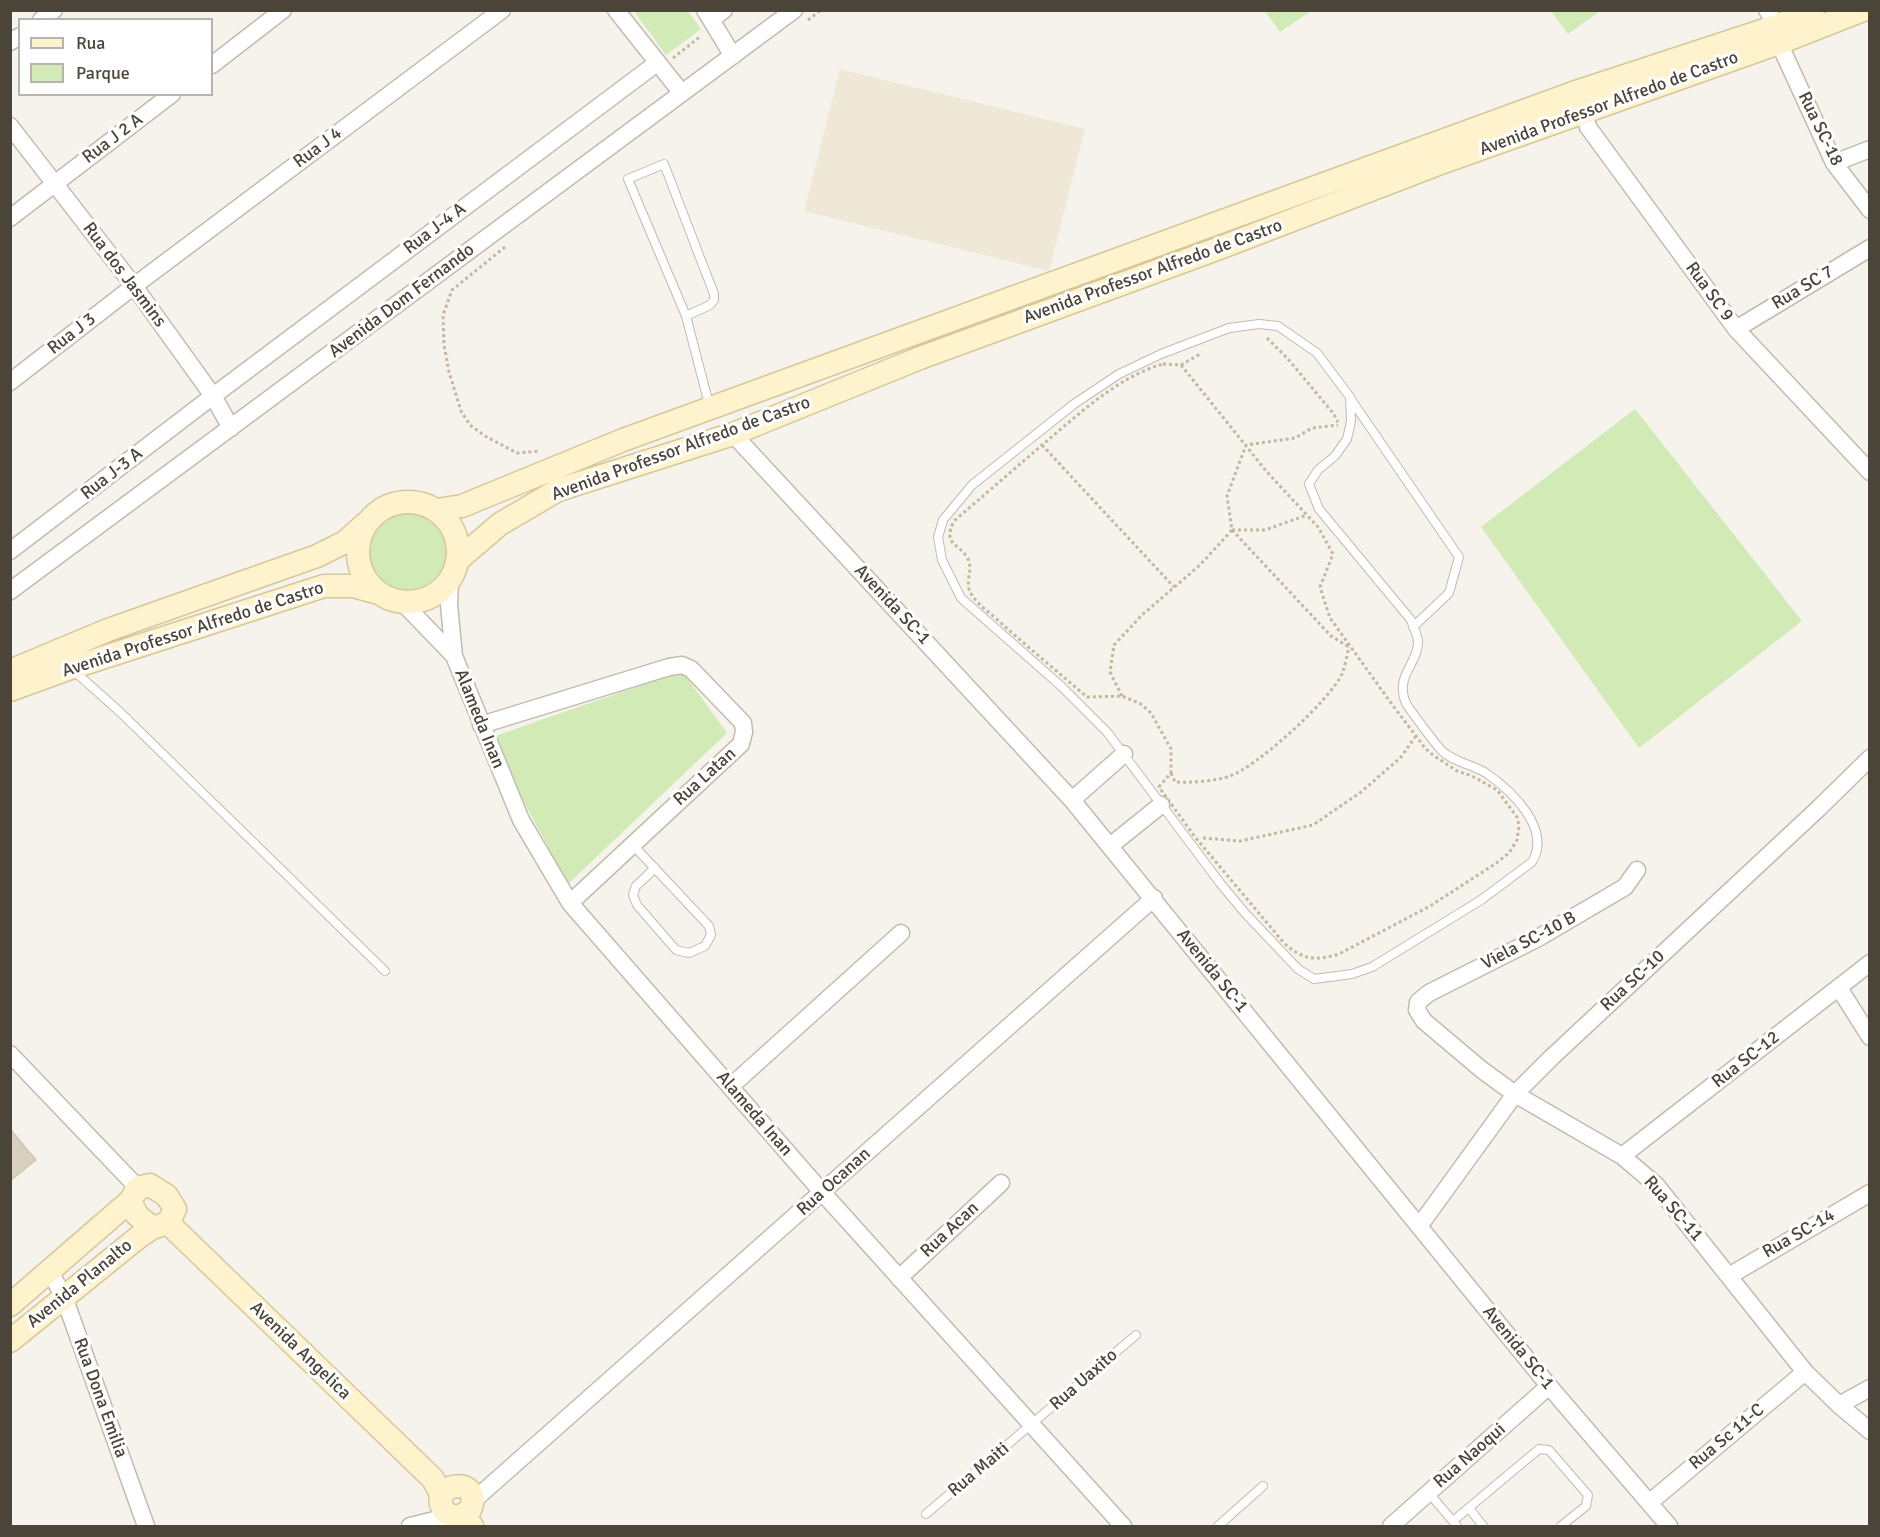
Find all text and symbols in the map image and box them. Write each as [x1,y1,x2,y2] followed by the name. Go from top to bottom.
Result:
[18,18,213,96] legend
[76,32,105,54] text: Rua
[1477,47,1741,161] street label: Avenida Professor Alfredo de Castro
[76,62,130,84] text: Parque
[1793,88,1847,170] street label: Rua SC-18
[79,109,147,169] street label: Rua J 2 A
[289,123,347,173] street label: Rua J 4
[400,199,470,259] street label: Rua J-4 A
[1021,215,1285,329] street label: Avenida Professor Alfredo de Castro
[78,218,170,332] street label: Rua dos Jasmins
[325,239,479,363] street label: Avenida Dom Fernando
[1680,258,1738,326] street label: Rua SC 9
[1768,261,1838,315] street label: Rua SC 7
[44,309,100,359] street label: Rua J 3
[549,392,813,506] street label: Avenida Professor Alfredo de Castro
[77,443,147,505] street label: Rua J-3 A
[849,560,935,650] street label: Avenida SC-1
[60,577,326,683] street label: Avenida Professor Alfredo de Castro
[449,666,509,772] street label: Alameda Inan
[669,743,741,811] street label: Rua Latan
[1478,907,1580,975] street label: Viela SC-10 B
[1172,925,1252,1017] street label: Avenida SC-1
[1596,946,1670,1016] street label: Rua SC-10
[1708,1027,1784,1093] street label: Rua SC-12
[711,1067,797,1161] street label: Alameda Inan
[793,1143,875,1221] street label: Rua Ocanan
[1639,1172,1707,1246] street label: Rua SC-11
[916,1198,984,1262] street label: Rua Acan
[1759,1205,1839,1263] street label: Rua SC-14
[23,1235,137,1333] street label: Avenida Planalto
[245,1297,355,1405] street label: Avenida Angelica
[1478,1302,1558,1394] street label: Avenida SC-1
[68,1335,132,1461] street label: Rua Dona Emilia
[1046,1345,1122,1415] street label: Rua Uaxito
[1685,1399,1769,1475] street label: Rua Sc 11-C
[1430,1419,1510,1493] street label: Rua Naoqui
[944,1438,1014,1502] street label: Rua Maiti

